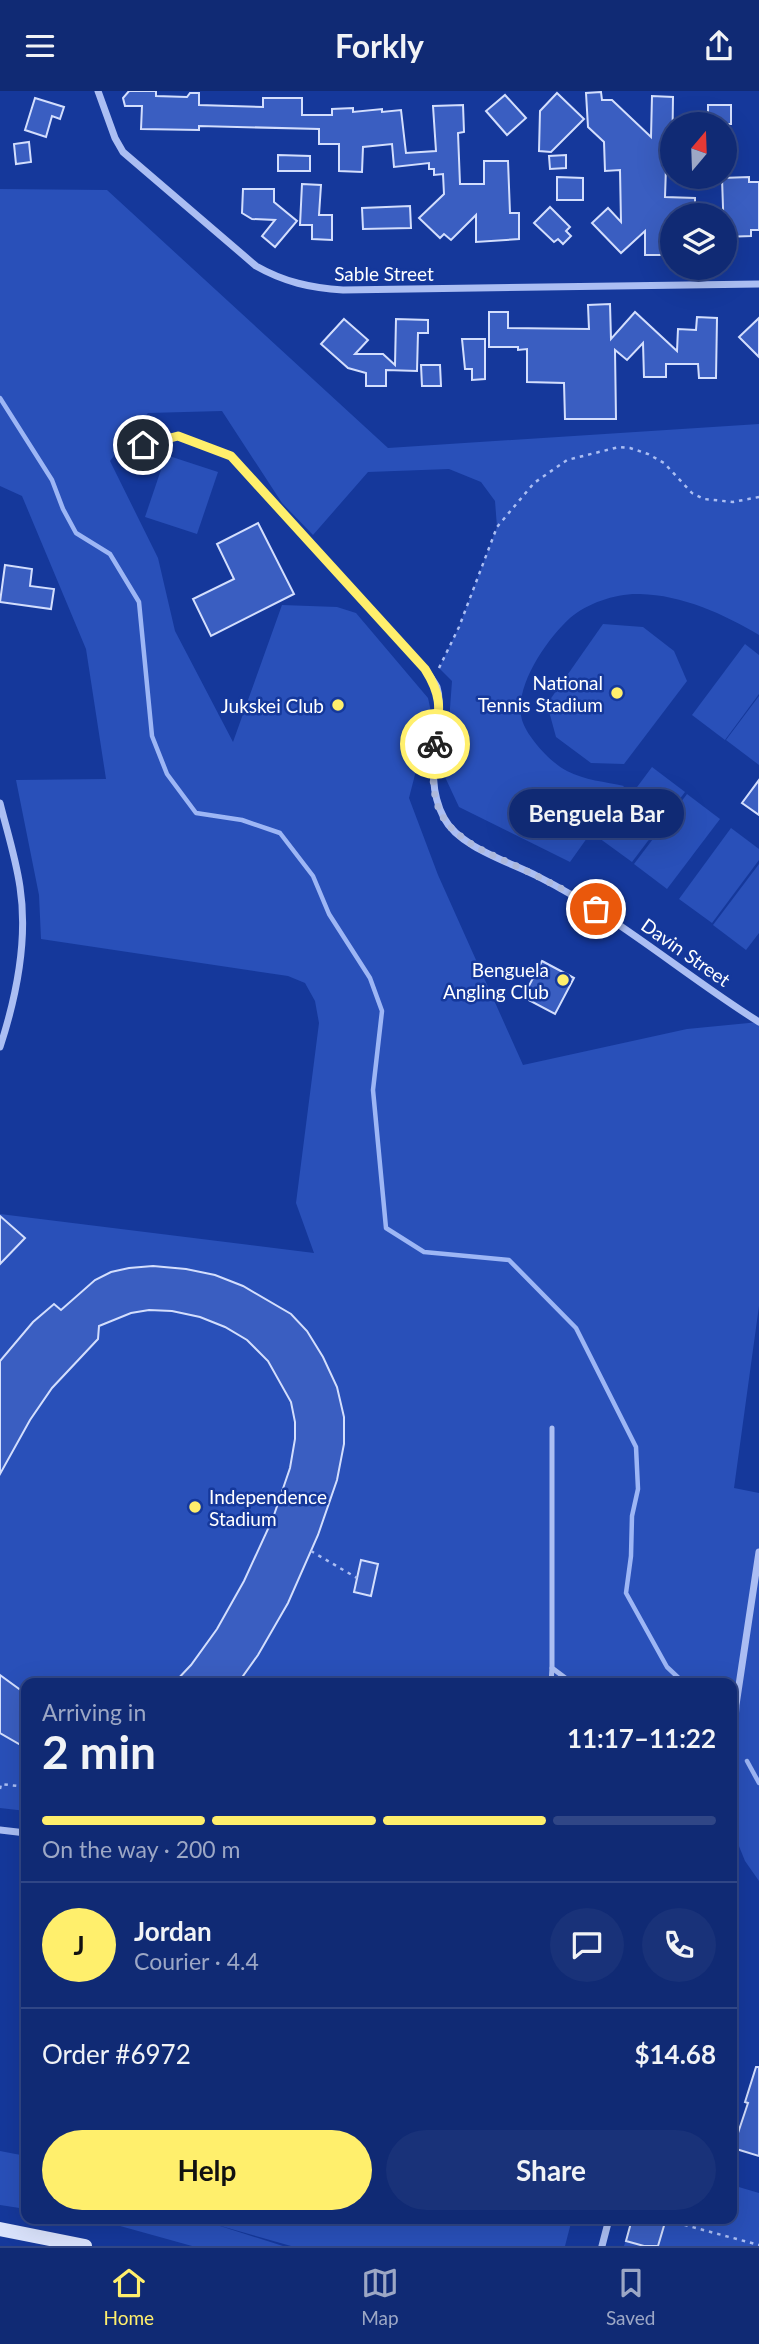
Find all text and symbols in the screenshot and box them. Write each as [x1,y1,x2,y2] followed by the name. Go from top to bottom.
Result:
[335,26,424,65] text: Forkly
[21,27,59,65] icon: menu
[700,27,738,65] icon: share
[660,112,737,189] north arrow
[660,112,737,280] map controls
[660,203,737,280] button: layers
[334,262,434,285] street label: Sable Street
[113,415,173,475] pin
[124,426,162,464] icon: home
[478,671,603,716] place label: National Tennis Stadium
[609,685,625,701] marker: National Tennis Stadium
[221,694,324,717] place label: Jukskei Club
[330,697,346,713] marker: Jukskei Club
[400,709,470,779] courier
[416,725,454,763] icon: bike
[508,790,684,839] callout: Benguela Bar
[529,799,664,827] text: Benguela Bar
[566,879,626,939] pin
[577,890,615,928] icon: bag
[637,913,735,991] street label: Davin Street
[443,958,549,1003] place label: Benguela Angling Club
[555,972,571,988] marker: Benguela Angling Club
[209,1485,327,1530] place label: Independence Stadium
[187,1499,203,1515] marker: Independence Stadium
[42,1698,146,1726] text: Arriving in
[567,1722,716,1754] text: 11:17–11:22
[42,1724,156,1779] text: 2 min
[42,1835,241,1863] text: On the way · 200 m
[550,1908,624,1982] button: chat
[642,1908,716,1982] button: phone
[134,1915,212,1947] text: Jordan
[73,1929,85,1961] text: J
[134,1947,259,1975] text: Courier · 4.4
[42,2038,191,2070] text: Order #6972
[634,2038,716,2070] text: $14.68
[42,2130,372,2210] button: Help
[386,2130,716,2210] button: Share
[103,2264,154,2329] tab: Home
[361,2264,399,2329] tab: Map
[606,2264,656,2329] tab: Saved

